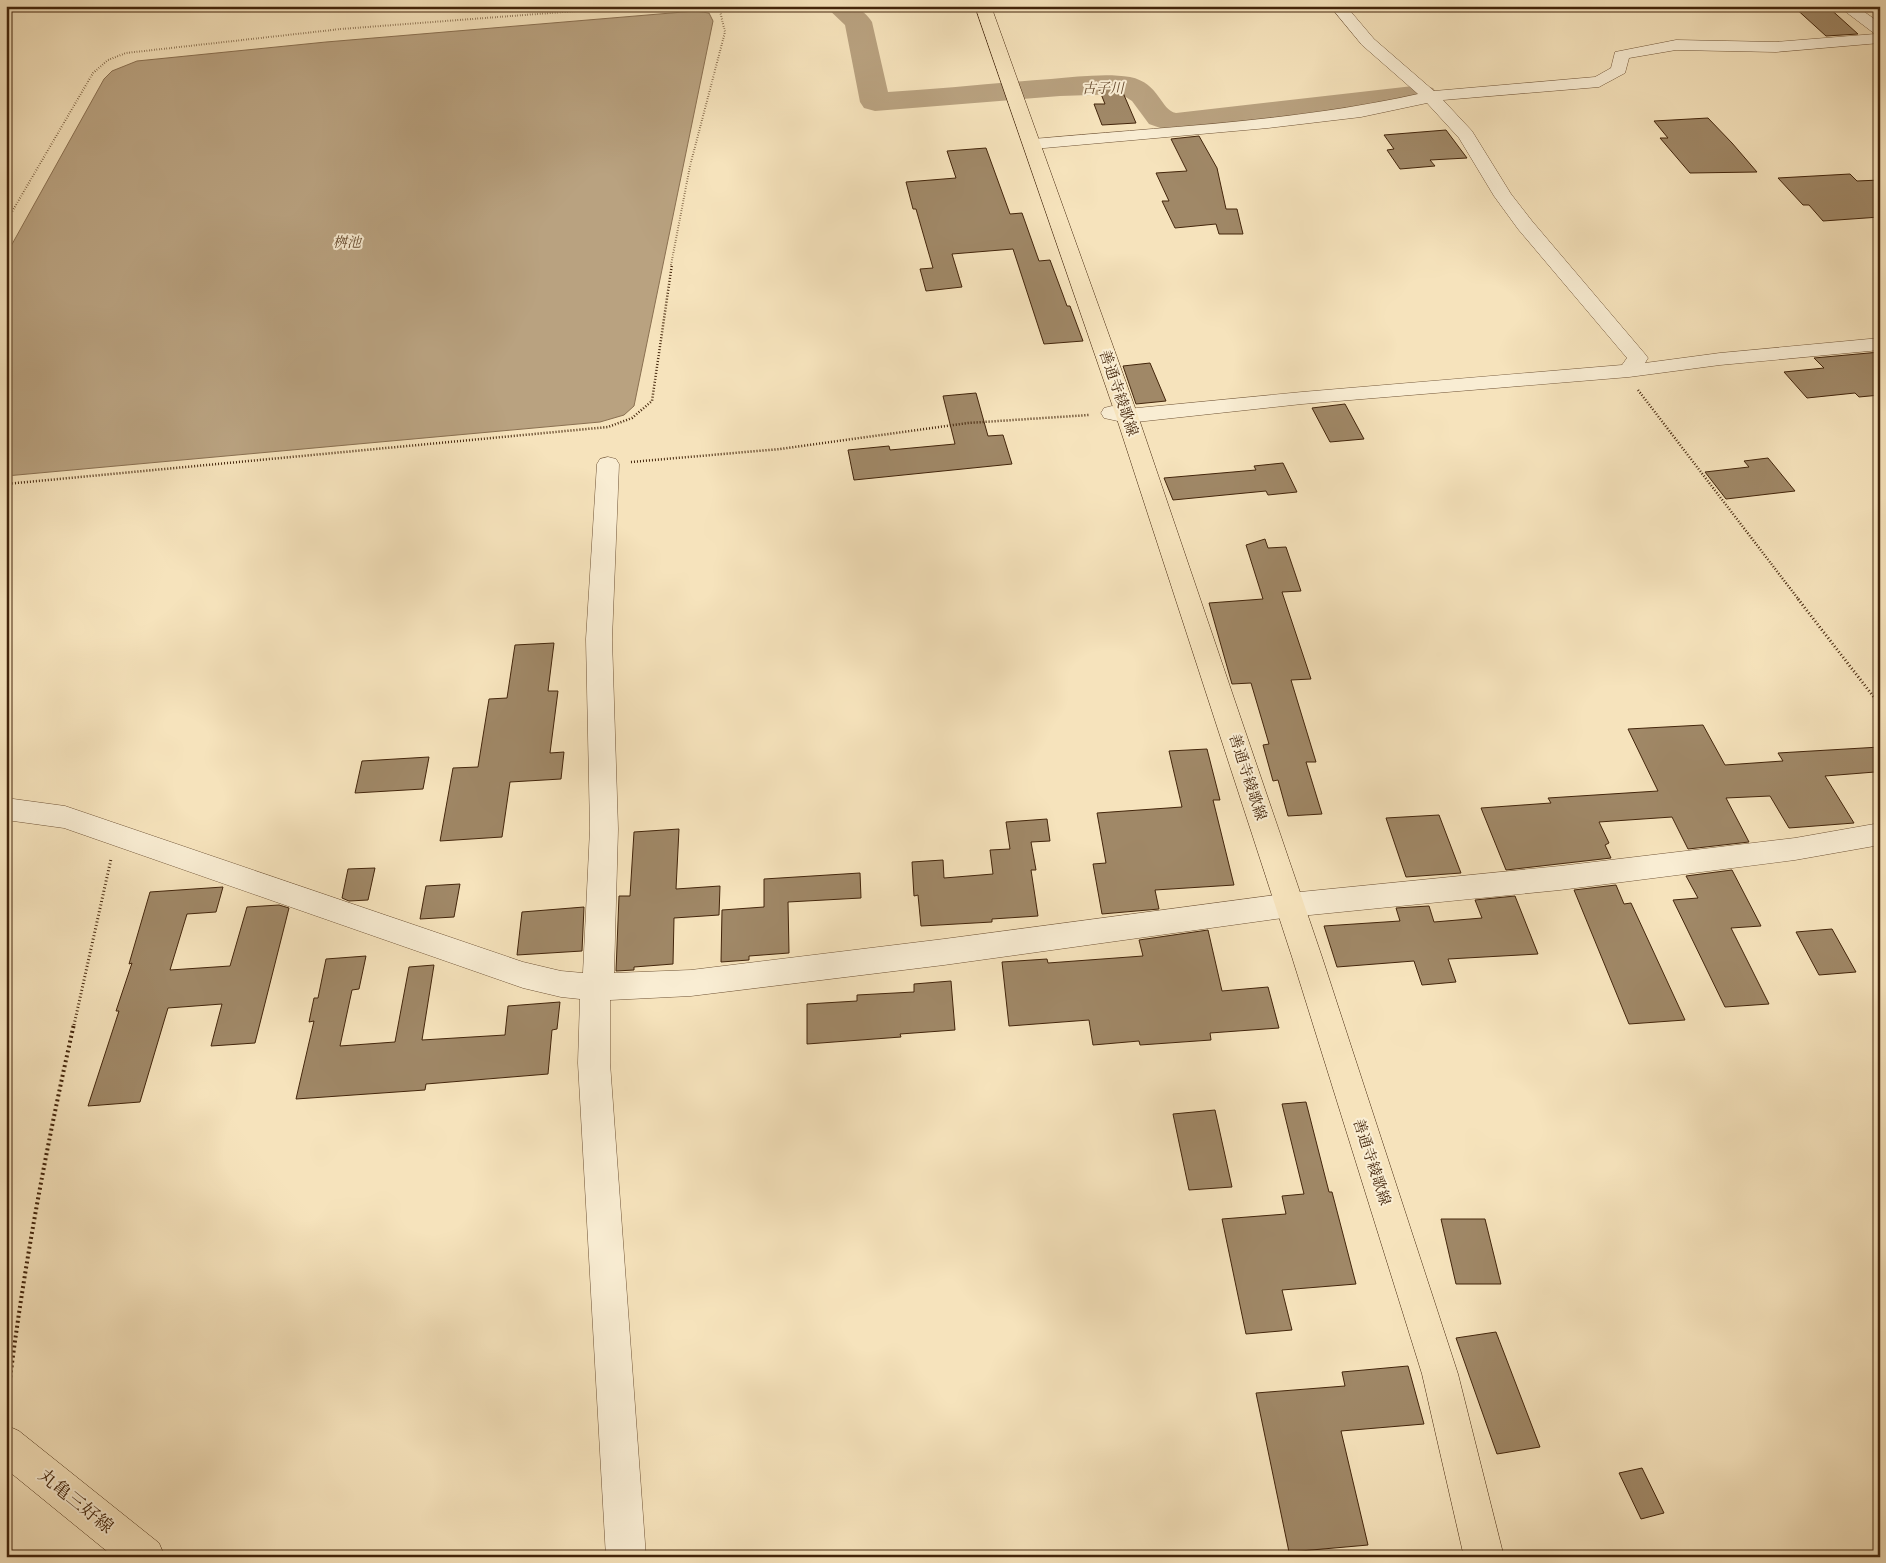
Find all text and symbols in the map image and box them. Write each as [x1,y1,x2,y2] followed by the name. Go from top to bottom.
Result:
[1082,79,1126,98] water label: 古子川
[333,233,363,252] water label: 桝池
[1095,347,1143,439] street label: 善通寺綾歌線
[1225,731,1271,823] street label: 善通寺綾歌線
[1349,1116,1395,1208] street label: 善通寺綾歌線
[33,1463,119,1539] street label: 丸亀三好線

